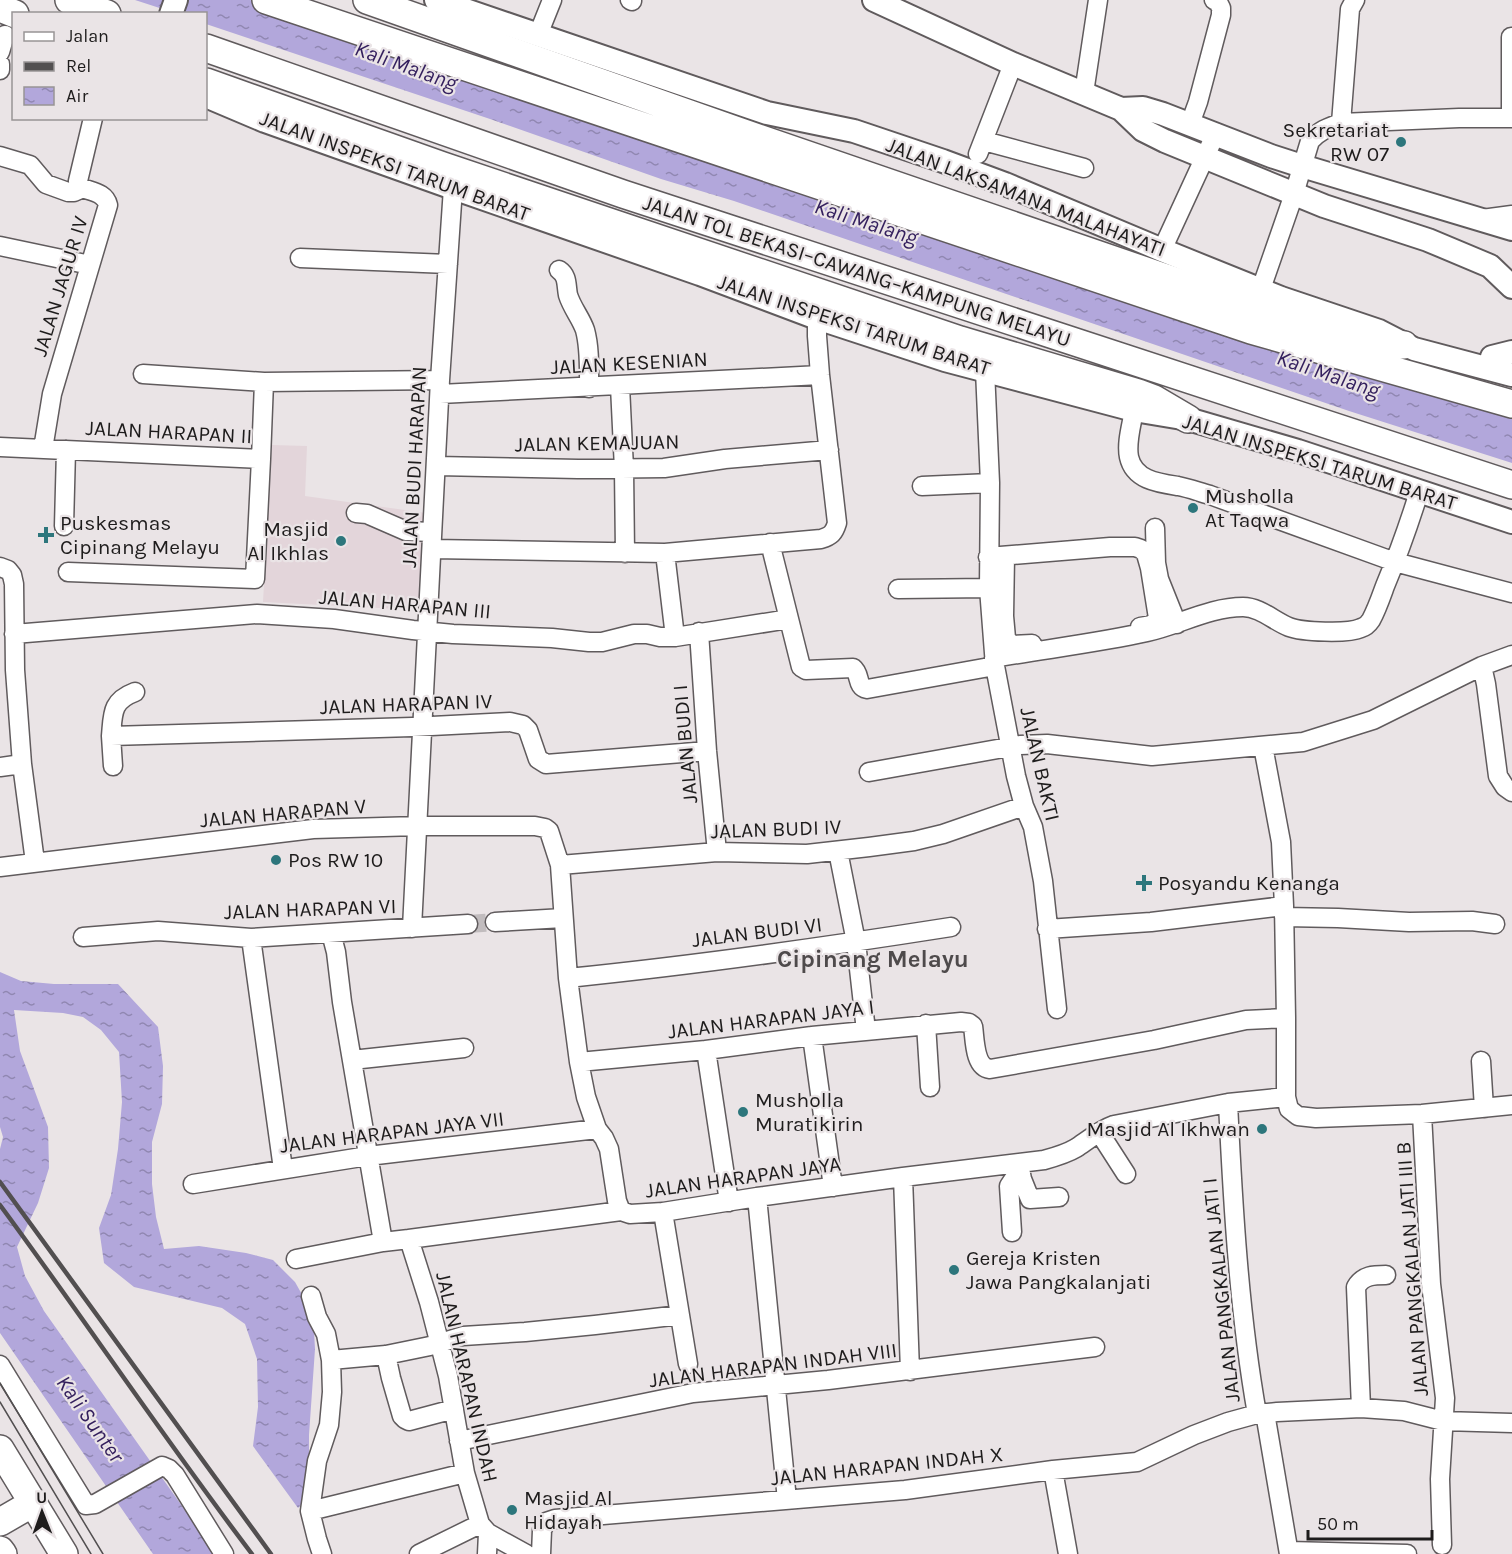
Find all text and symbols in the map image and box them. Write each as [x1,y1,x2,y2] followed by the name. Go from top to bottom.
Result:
[12,12,207,120] legend
[66,25,109,47] text: Jalan
[351,35,461,97] water label: Kali Malang
[66,55,91,77] text: Rel
[66,85,89,107] text: Air
[257,106,534,226] street label: JALAN INSPEKSI TARUM BARAT
[1283,118,1389,166] place label: Sekretariat RW 07
[883,133,1169,261] street label: JALAN LAKSAMANA MALAHAYATI
[1394,135,1408,149] marker: Sekretariat RW 07
[640,190,1074,352] street label: JALAN TOL BEKASI–CAWANG–KAMPUNG MELAYU
[811,193,922,251] water label: Kali Malang
[27,213,93,359] street label: JALAN JAGUR IV
[715,270,994,381] street label: JALAN INSPEKSI TARUM BARAT
[1273,344,1384,404] water label: Kali Malang
[550,347,708,379] street label: JALAN KESENIAN
[397,366,431,568] street label: JALAN BUDI HARAPAN
[1180,409,1460,515] street label: JALAN INSPEKSI TARUM BARAT
[85,416,253,448] street label: JALAN HARAPAN II
[514,430,680,456] street label: JALAN KEMAJUAN
[1205,484,1294,532] place label: Musholla At Taqwa
[1186,501,1200,515] marker: Musholla At Taqwa
[60,511,220,559] place label: Puskesmas Cipinang Melayu
[247,517,329,565] place label: Masjid Al Ikhlas
[37,526,55,544] marker: Puskesmas Cipinang Melayu
[334,534,348,548] marker: Masjid Al Ikhlas
[318,585,492,623] street label: JALAN HARAPAN III
[668,684,702,804] street label: JALAN BUDI I
[319,689,493,719] street label: JALAN HARAPAN IV
[1015,705,1065,823] street label: JALAN BAKTI
[199,794,367,832] street label: JALAN HARAPAN V
[710,815,842,843] street label: JALAN BUDI IV
[288,848,383,872] place label: Pos RW 10
[269,853,283,867] marker: Pos RW 10
[1158,871,1340,895] place label: Posyandu Kenanga
[1135,874,1153,892] marker: Posyandu Kenanga
[223,894,397,924] street label: JALAN HARAPAN VI
[691,912,823,952] street label: JALAN BUDI VI
[777,945,969,973] district label: Cipinang Melayu
[666,994,876,1044] street label: JALAN HARAPAN JAYA I
[755,1088,863,1136] place label: Musholla Muratikirin
[736,1105,750,1119] marker: Musholla Muratikirin
[279,1106,505,1158] street label: JALAN HARAPAN JAYA VII
[1087,1117,1250,1141] place label: Masjid Al Ikhwan
[1255,1122,1269,1136] marker: Masjid Al Ikhwan
[1391,1141,1433,1397] street label: JALAN PANGKALAN JATI III B
[644,1151,842,1203] street label: JALAN HARAPAN JAYA
[1197,1177,1245,1403] street label: JALAN PANGKALAN JATI I
[966,1246,1151,1294] place label: Gereja Kristen Jawa Pangkalanjati
[947,1263,961,1277] marker: Gereja Kristen Jawa Pangkalanjati
[431,1269,503,1485] street label: JALAN HARAPAN INDAH
[648,1338,898,1392] street label: JALAN HARAPAN INDAH VIII
[51,1370,130,1469] water label: Kali Sunter
[770,1442,1004,1490] street label: JALAN HARAPAN INDAH X
[12,1482,72,1542] north arrow
[524,1486,613,1534] place label: Masjid Al Hidayah
[36,1488,47,1507] text: U
[505,1503,519,1517] marker: Masjid Al Hidayah
[1308,1503,1432,1541] scale bar
[1317,1513,1359,1535] text: 50 m

